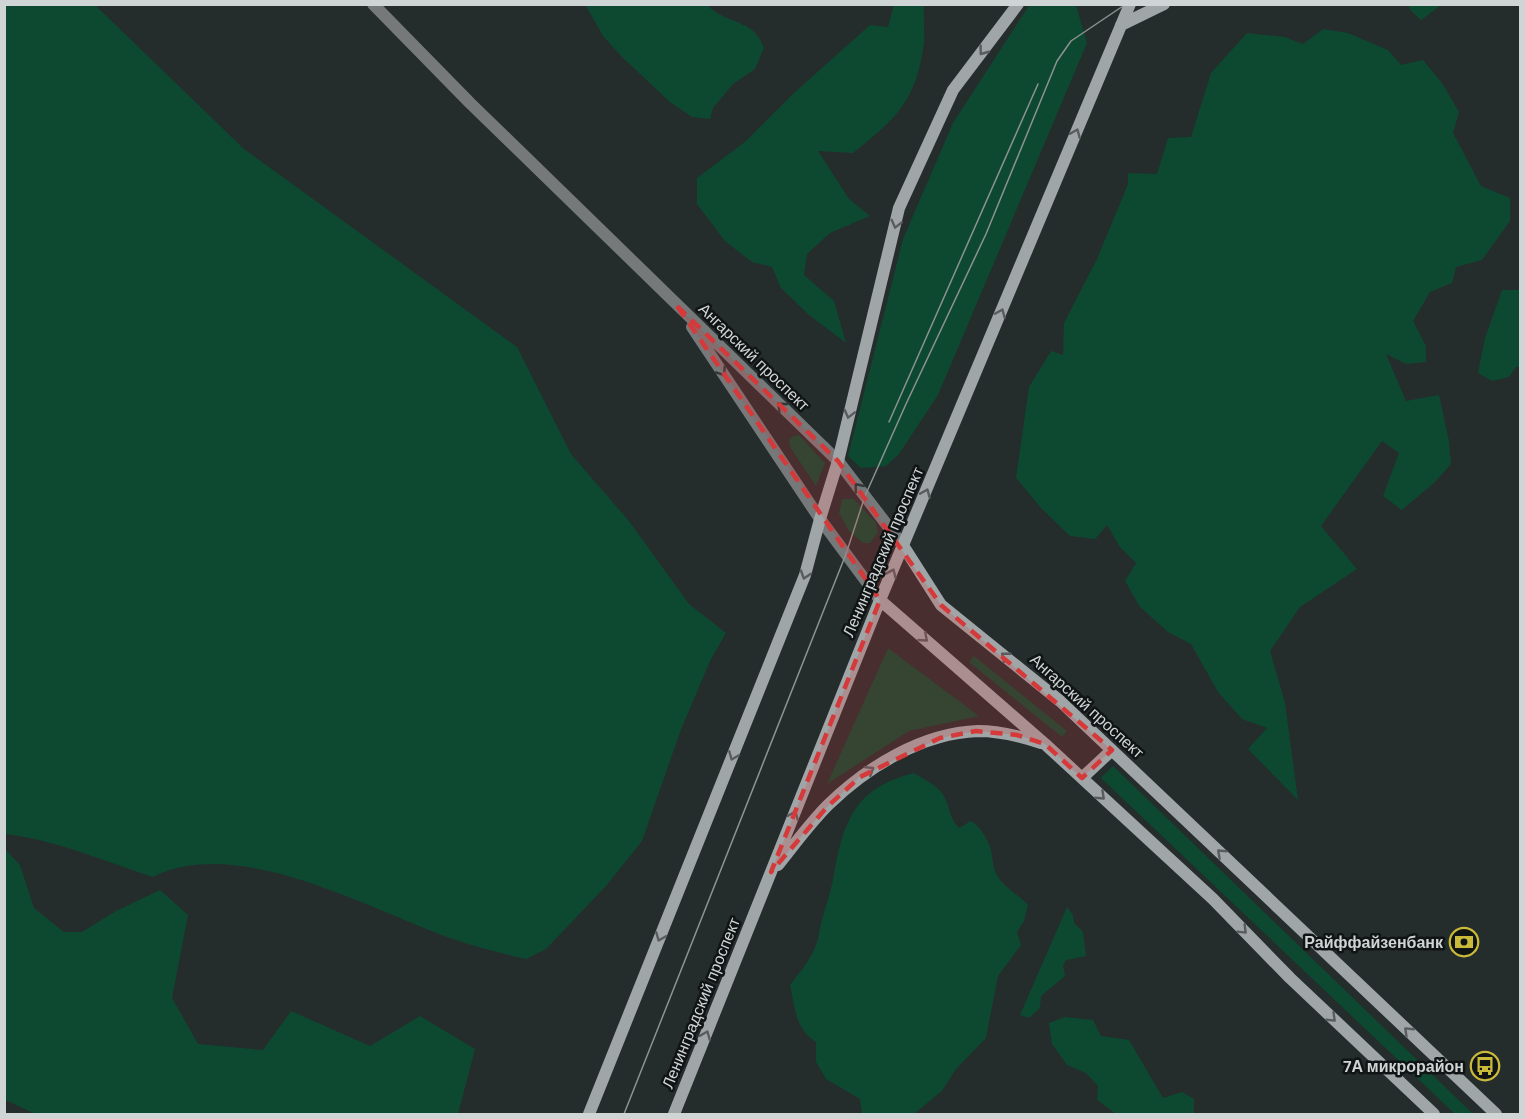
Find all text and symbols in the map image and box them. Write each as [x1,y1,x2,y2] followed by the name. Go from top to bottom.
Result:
[979,45,990,56] one-way arrow
[1069,128,1081,139] one-way arrow
[890,219,903,229] one-way arrow
[694,299,814,416] street label: Ангарский проспект
[994,308,1006,319] one-way arrow
[715,365,726,376] one-way arrow
[777,402,787,413] one-way arrow
[844,408,857,418] one-way arrow
[838,463,929,640] street label: Ленинградский проспект
[855,483,866,494] one-way arrow
[919,488,931,499] one-way arrow
[799,569,812,580] one-way arrow
[885,569,897,580] one-way arrow
[917,631,928,642] one-way arrow
[1026,649,1149,763] street label: Ангарский проспект
[1001,652,1012,663] one-way arrow
[728,750,740,761] one-way arrow
[864,766,874,778] one-way arrow
[1094,789,1105,800] one-way arrow
[787,810,799,821] one-way arrow
[1218,849,1229,860] one-way arrow
[657,914,745,1092] street label: Ленинградский проспект
[1236,922,1247,933] one-way arrow
[1448,926,1480,958] bank icon: Райффайзенбанк
[655,931,667,942] one-way arrow
[1304,932,1444,953] place label: Райффайзенбанк
[1326,1011,1336,1022] one-way arrow
[1405,1027,1416,1038] one-way arrow
[699,1030,711,1041] one-way arrow
[1469,1050,1501,1082] bus stop icon: 7А микрорайон
[1343,1056,1464,1077] place label: 7А микрорайон

